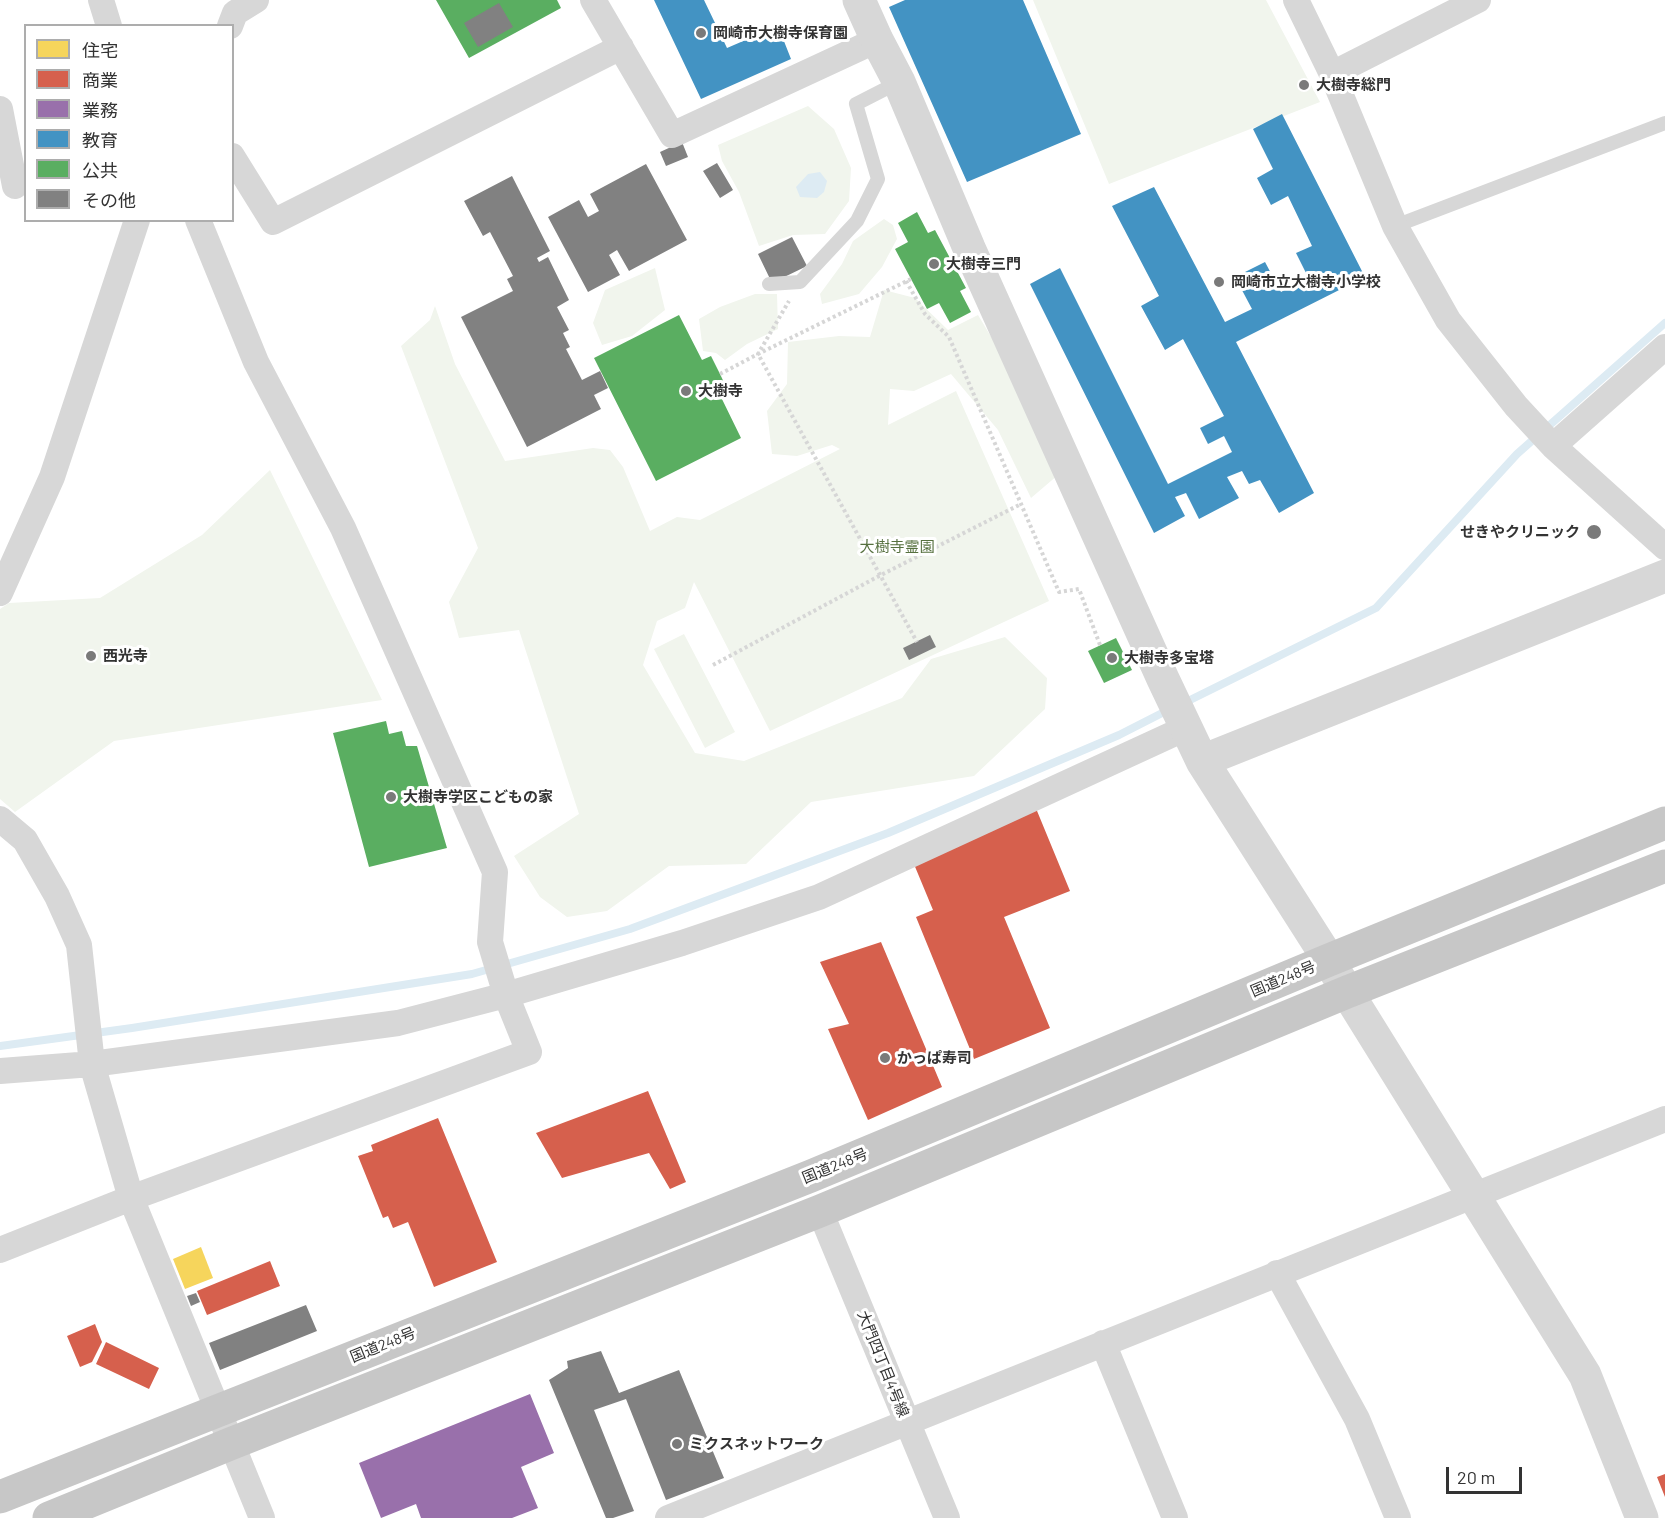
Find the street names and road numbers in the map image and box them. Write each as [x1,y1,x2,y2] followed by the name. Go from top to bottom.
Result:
[1248,957,1318,1001] street label: 国道248号
[800,1145,870,1187] street label: 国道248号
[853,1308,913,1420] street label: 大門四丁目4号線
[348,1324,418,1366] street label: 国道248号

